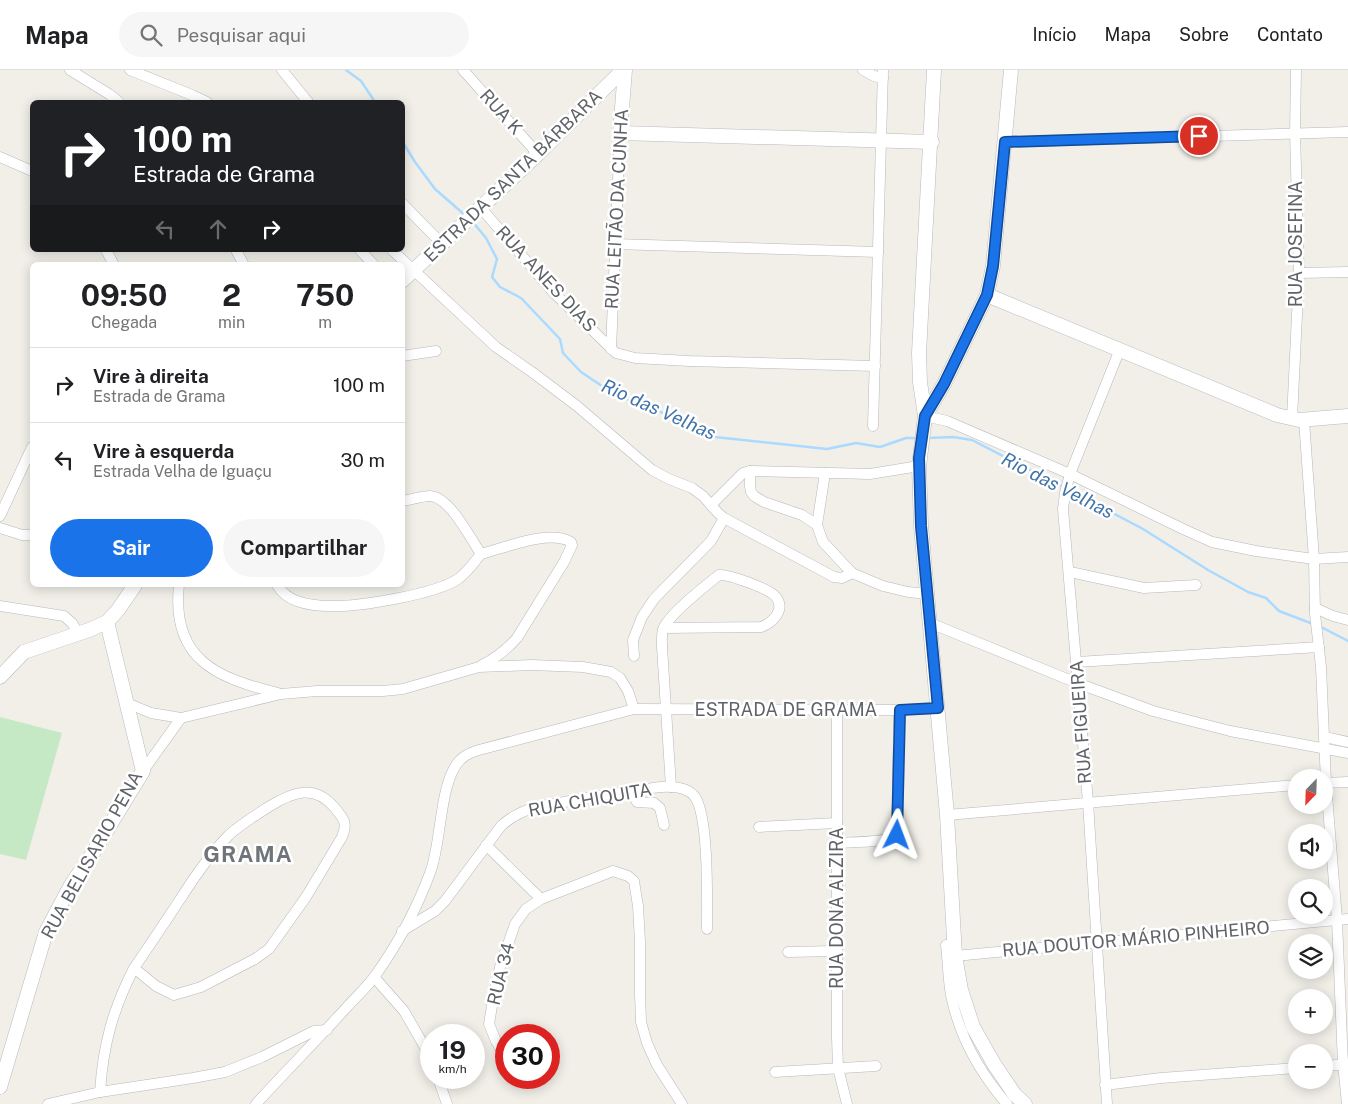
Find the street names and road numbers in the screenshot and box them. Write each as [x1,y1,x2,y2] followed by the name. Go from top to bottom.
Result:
[419,84,606,266] street label: ESTRADA SANTA BÁRBARA
[476,85,527,138] street label: RUA K
[600,108,632,310] street label: RUA LEITÃO DA CUNHA
[1285,181,1306,307] street label: RUA JOSEFINA
[492,221,601,336] street label: RUA ANES DIAS
[1066,659,1095,785] street label: RUA FIGUEIRA
[695,699,878,720] street label: ESTRADA DE GRAMA
[37,767,147,942] street label: RUA BELISARIO PENA
[527,778,654,821] street label: RUA CHIQUITA
[826,827,847,989] street label: RUA DONA ALZIRA
[1001,915,1271,961] street label: RUA DOUTOR MÁRIO PINHEIRO
[483,940,518,1007] street label: RUA 34

